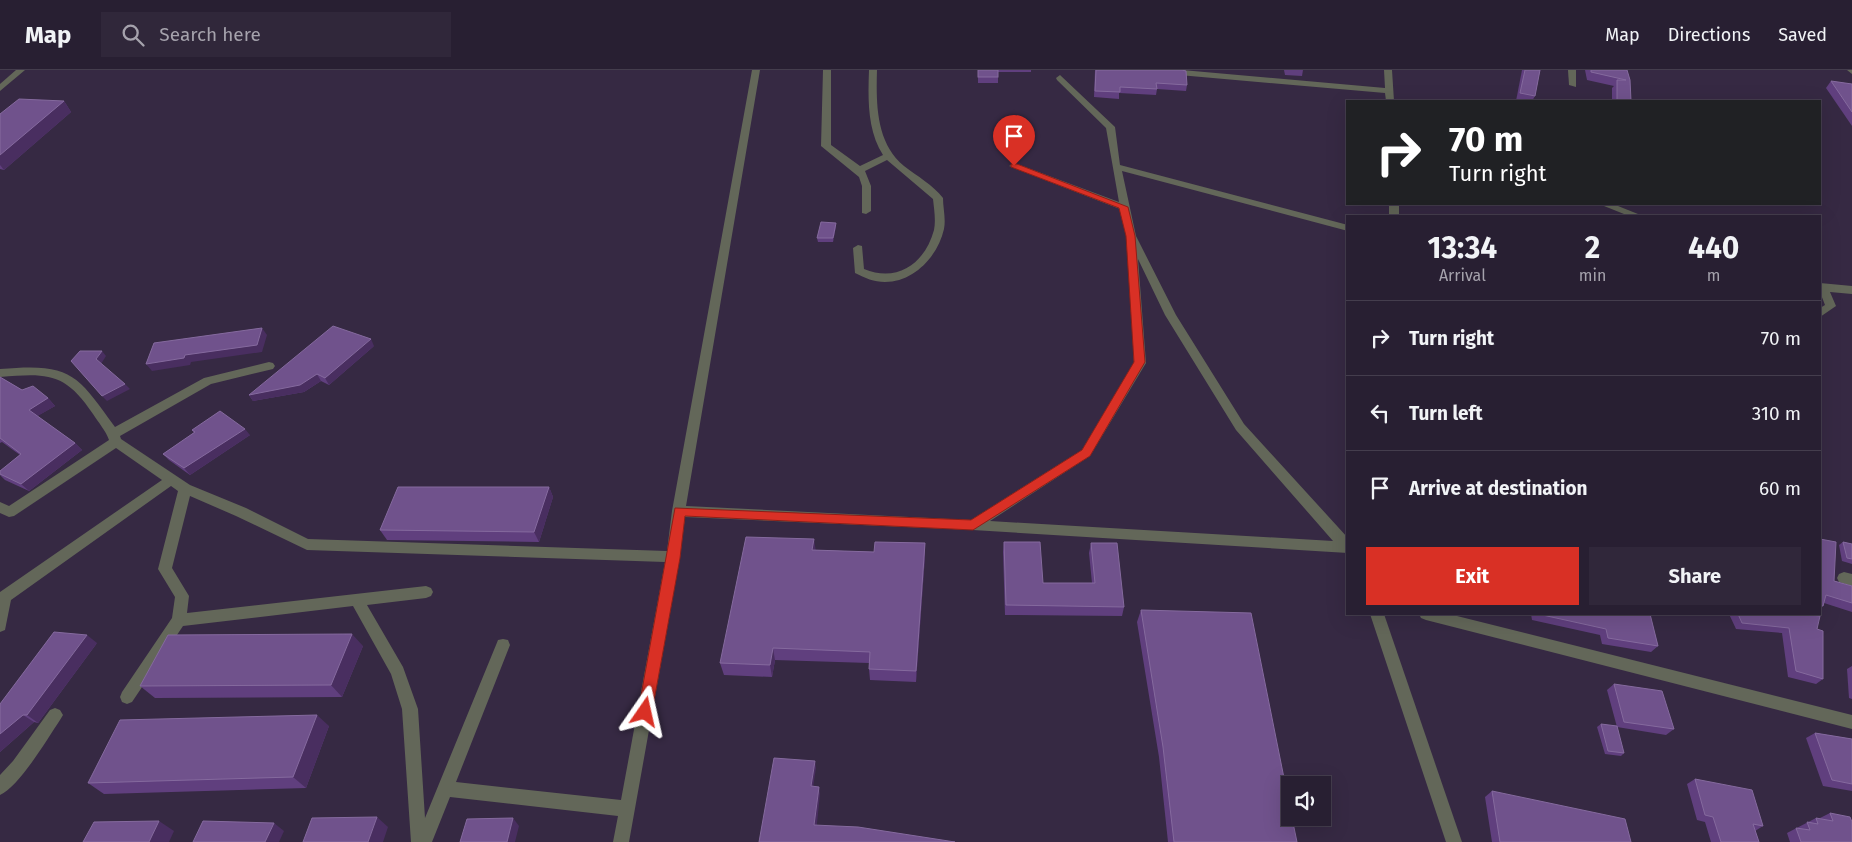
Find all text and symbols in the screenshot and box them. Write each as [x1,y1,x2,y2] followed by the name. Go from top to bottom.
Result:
[101,12,451,57] search box
[25,21,71,49] text: Map
[119,21,147,49] icon: search
[159,23,261,46] text: Search here
[1605,24,1640,46] text: Map
[1668,24,1750,46] text: Directions
[1778,24,1827,46] text: Saved
[993,115,1035,166] pin
[1449,118,1523,160] text: 70 m
[1366,120,1431,185] icon: right
[1000,122,1028,150] icon: arrive
[1449,160,1546,187] text: Turn right
[1428,230,1497,266] text: 13:34
[1585,230,1600,266] text: 2
[1688,230,1739,266] text: 440
[1439,266,1486,285] text: Arrival
[1579,266,1606,285] text: min
[1707,266,1721,285] text: m
[1366,324,1394,352] icon: right
[1409,327,1494,350] text: Turn right
[1761,327,1801,350] text: 70 m
[1366,399,1394,427] icon: left
[1409,402,1483,425] text: Turn left
[1752,402,1801,425] text: 310 m
[1366,474,1394,502] icon: arrive
[1409,477,1588,500] text: Arrive at destination
[1759,477,1801,500] text: 60 m
[1366,547,1579,605] button: Exit
[1589,547,1801,605] button: Share
[618,685,670,737] position arrow
[1281,776,1331,826] map controls
[1281,776,1331,826] button: sound

